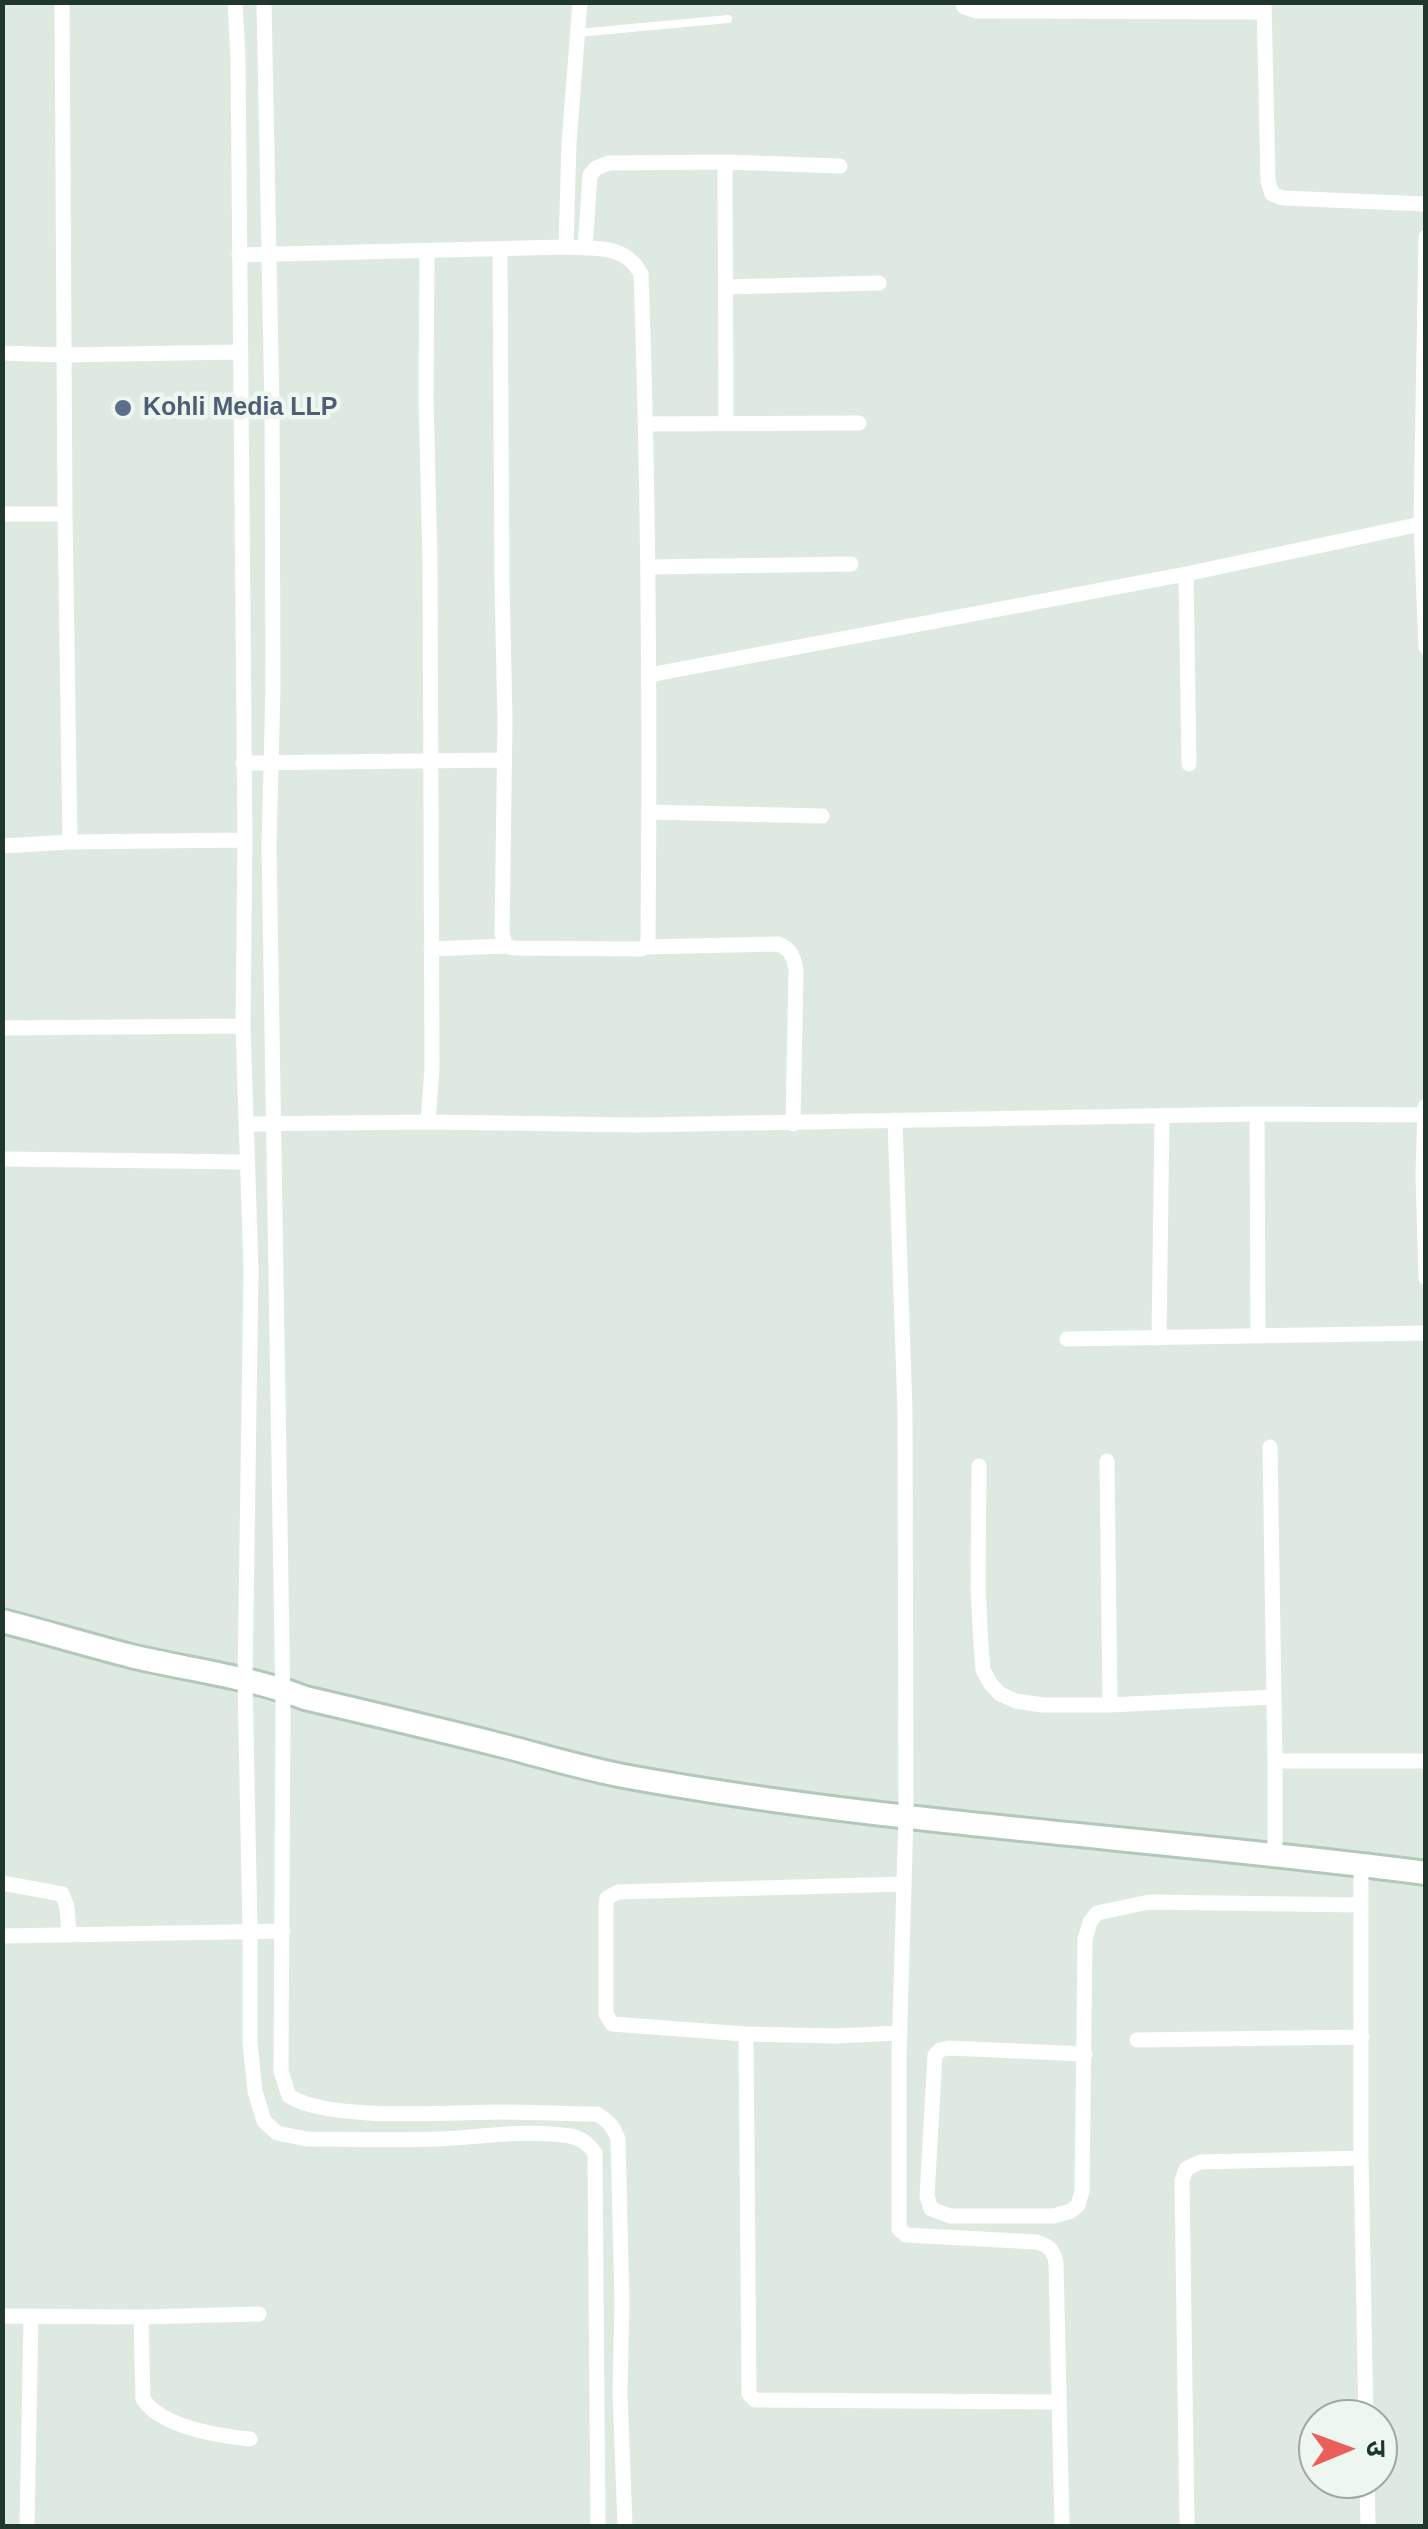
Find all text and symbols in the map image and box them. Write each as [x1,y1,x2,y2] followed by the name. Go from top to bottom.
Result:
[143,393,337,423] place label: Kohli Media LLP
[112,397,134,419] marker: Kohli Media LLP
[1298,2399,1398,2499] north arrow
[1361,2440,1392,2457] text: उ

